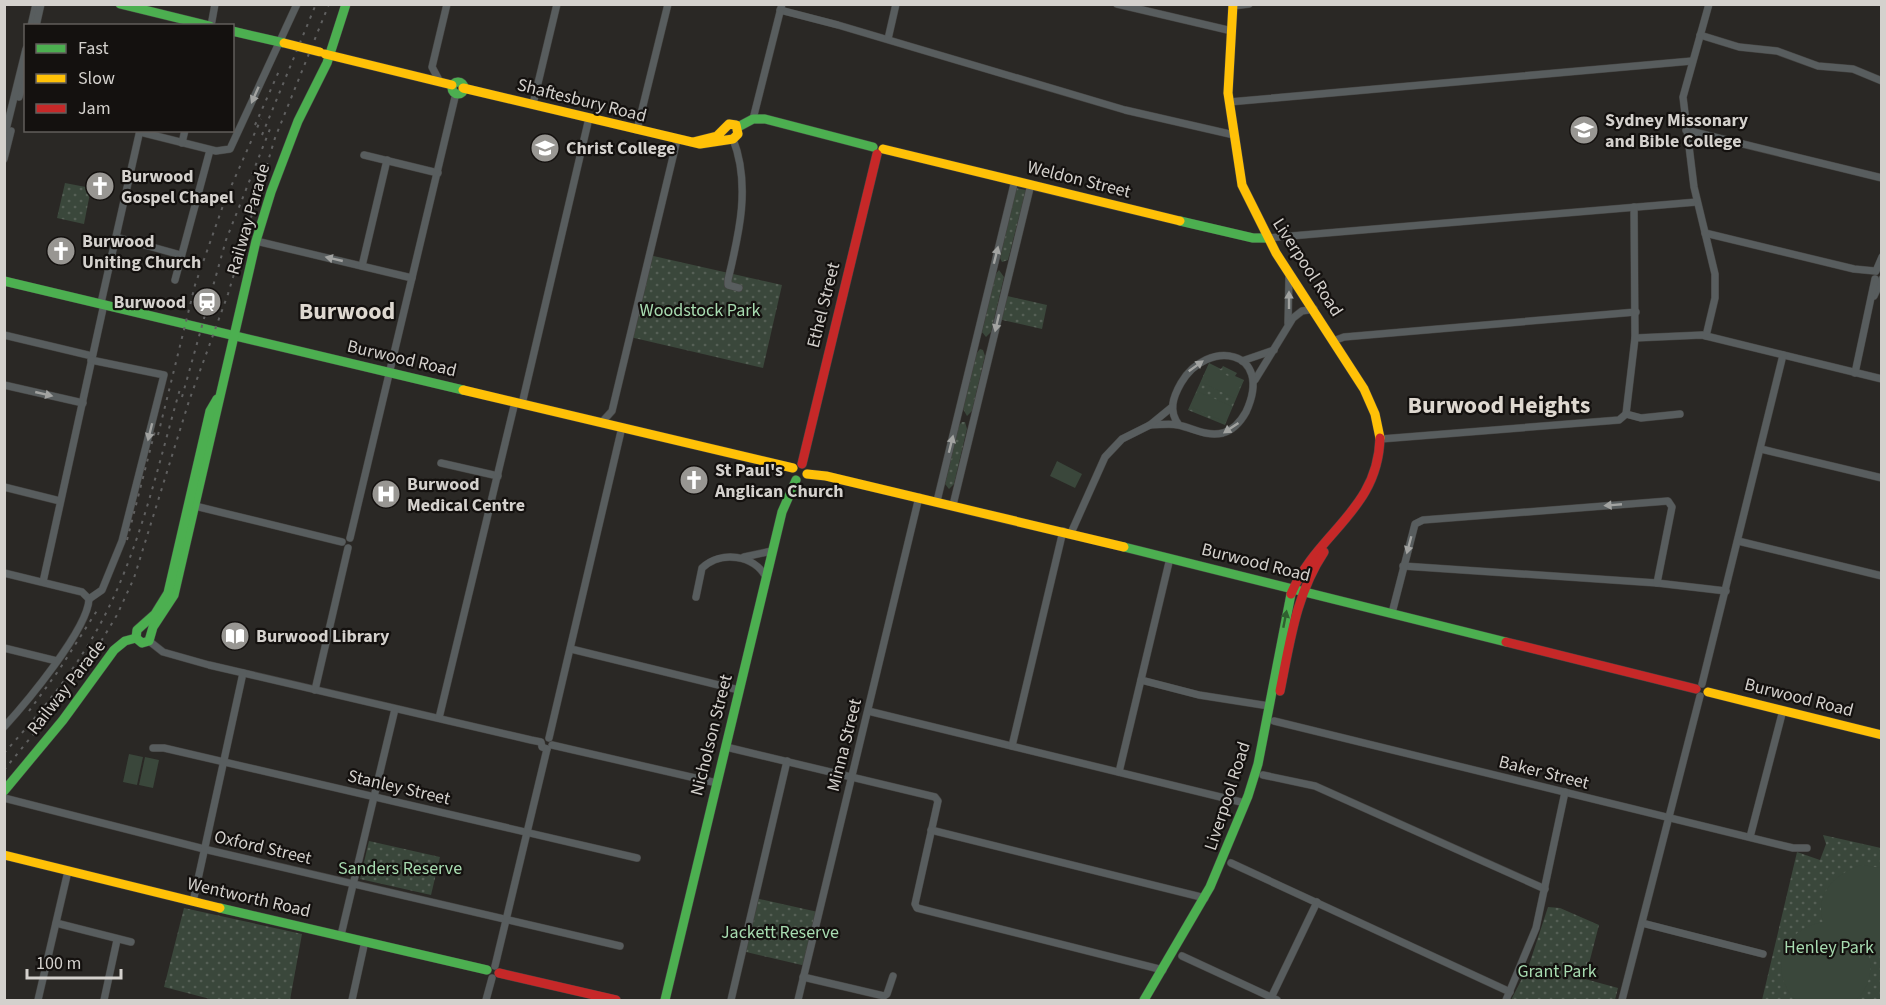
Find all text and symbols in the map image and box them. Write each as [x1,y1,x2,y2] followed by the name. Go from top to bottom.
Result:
[24,24,234,132] legend
[78,36,109,61] text: Fast
[78,66,115,91] text: Slow
[515,72,649,129] street label: Shaftesbury Road
[250,87,260,105] one-way arrow
[78,96,111,121] text: Jam
[1605,108,1749,154] place label: Sydney Missonary and Bible College
[1568,114,1600,146] school or university icon: Sydney Missonary and Bible College
[529,132,561,164] school or university icon: Christ College
[566,136,676,161] place label: Christ College
[1024,155,1133,204] street label: Weldon Street
[221,161,276,278] street label: Railway Parade
[121,164,234,210] place label: Burwood Gospel Chapel
[84,170,116,202] church icon: Burwood Gospel Chapel
[1266,213,1349,321] street label: Liverpool Road
[82,229,201,275] place label: Burwood Uniting Church
[45,235,77,267] church icon: Burwood Uniting Church
[992,246,1002,264] one-way arrow
[325,254,344,264] one-way arrow
[801,260,846,350] street label: Ethel Street
[191,286,223,318] station icon: Burwood
[114,290,186,315] place label: Burwood
[1284,290,1294,309] one-way arrow
[299,294,395,329] district label: Burwood
[640,298,760,323] park label: Woodstock Park
[991,313,1001,332] one-way arrow
[345,334,459,383] street label: Burwood Road
[1188,360,1204,372] one-way arrow
[1408,388,1590,423] district label: Burwood Heights
[34,390,53,400] one-way arrow
[144,422,154,441] one-way arrow
[1223,422,1239,433] one-way arrow
[946,435,956,454] one-way arrow
[714,458,844,504] place label: St Paul's Anglican Church
[678,464,710,496] church icon: St Paul's Anglican Church
[407,472,525,518] place label: Burwood Medical Centre
[370,478,402,510] hospital icon: Burwood Medical Centre
[1603,500,1622,510] one-way arrow
[1404,536,1413,554] one-way arrow
[1199,537,1313,588] street label: Burwood Road
[1281,609,1290,628] one-way arrow
[219,620,251,652] library icon: Burwood Library
[256,624,390,649] place label: Burwood Library
[21,634,112,740] street label: Railway Parade
[684,672,739,798] street label: Nicholson Street
[1742,672,1856,723] street label: Burwood Road
[821,696,868,794] street label: Minna Street
[1198,739,1257,854] street label: Liverpool Road
[1496,749,1592,796] street label: Baker Street
[345,764,453,811] street label: Stanley Street
[212,824,314,871] street label: Oxford Street
[338,856,462,881] park label: Sanders Reserve
[185,871,313,924] street label: Wentworth Road
[721,920,839,945] park label: Jackett Reserve
[1784,935,1874,960] park label: Henley Park
[27,942,122,980] scale bar
[36,951,81,976] text: 100 m
[1517,959,1597,984] park label: Grant Park

